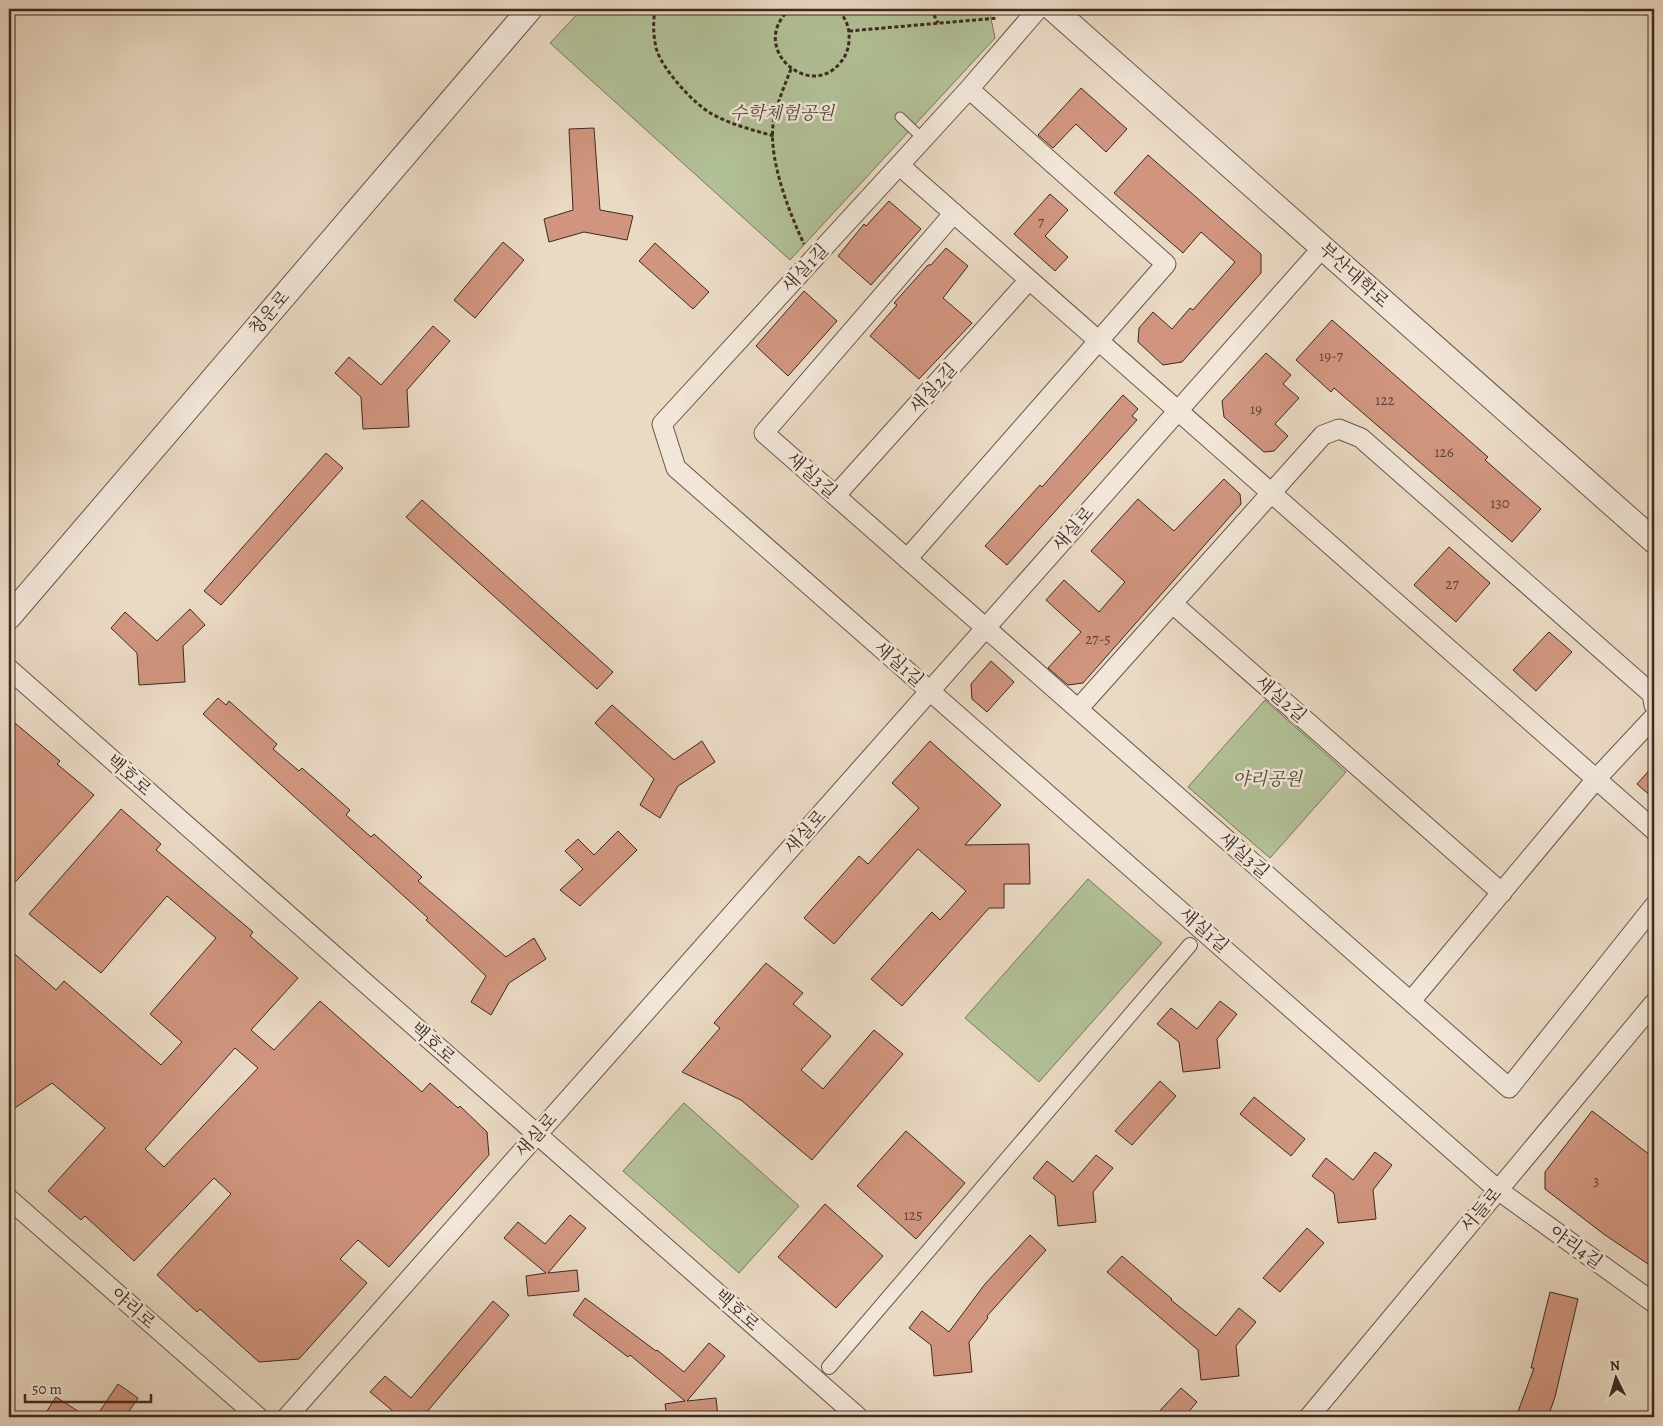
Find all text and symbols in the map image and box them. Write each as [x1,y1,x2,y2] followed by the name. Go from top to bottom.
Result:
[730,101,836,125] park label: 수학체험공원
[1038,212,1045,232] house number: 7
[1314,237,1394,313] street label: 부산대학로
[776,238,834,298] street label: 새실1길
[243,285,295,341] street label: 청운로
[1319,346,1344,366] house number: 19-7
[904,357,962,419] street label: 새실2길
[1375,390,1395,410] house number: 122
[1250,399,1262,419] house number: 19
[1434,442,1454,462] house number: 126
[782,446,842,504] street label: 새실3길
[1490,493,1510,513] house number: 130
[1047,501,1099,557] street label: 새실로
[1445,574,1459,594] house number: 27
[1085,629,1111,649] house number: 27-5
[869,636,929,692] street label: 새실1길
[1250,670,1312,728] street label: 새실2길
[101,749,157,801] street label: 백호로
[1232,767,1303,791] park label: 야리공원
[779,805,831,859] street label: 새실로
[1214,826,1274,884] street label: 새실3길
[1174,902,1234,958] street label: 새실1길
[406,1017,460,1069] street label: 백호로
[510,1108,562,1162] street label: 새실로
[1593,1171,1599,1191] house number: 3
[1455,1182,1507,1238] street label: 서들로
[904,1205,922,1225] house number: 125
[1545,1220,1607,1274] street label: 야리4길
[105,1282,161,1334] street label: 야리로
[710,1284,764,1336] street label: 백호로
[1590,1354,1640,1404] north arrow
[1609,1356,1621,1375] text: N
[25,1371,151,1403] scale bar
[32,1379,62,1399] text: 50 m

